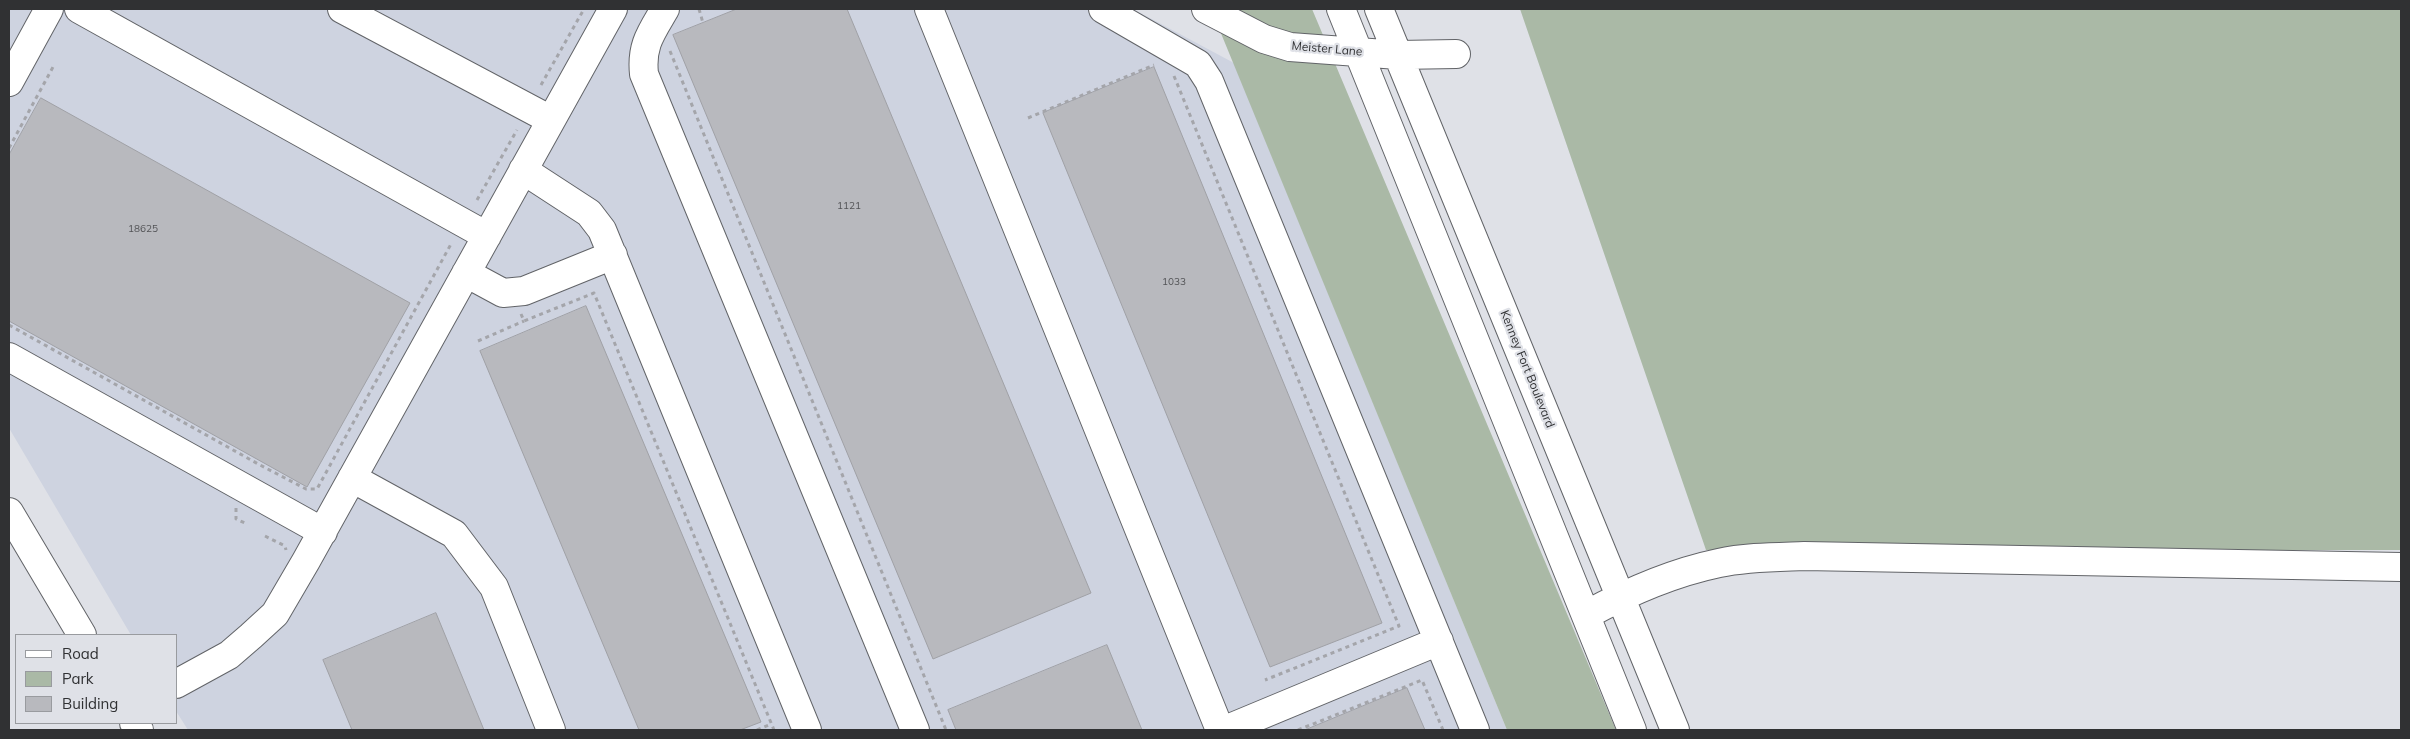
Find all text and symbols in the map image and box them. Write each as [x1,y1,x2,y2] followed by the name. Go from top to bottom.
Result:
[1291,39,1363,59] street label: Meister Lane
[837,200,861,212] house number: 1121
[128,223,158,235] house number: 18625
[1162,276,1186,288] house number: 1033
[1497,308,1557,430] street label: Kenney Fort Boulevard
[15,634,178,724] legend
[62,644,99,663] text: Road
[62,669,94,688] text: Park
[62,694,118,713] text: Building

